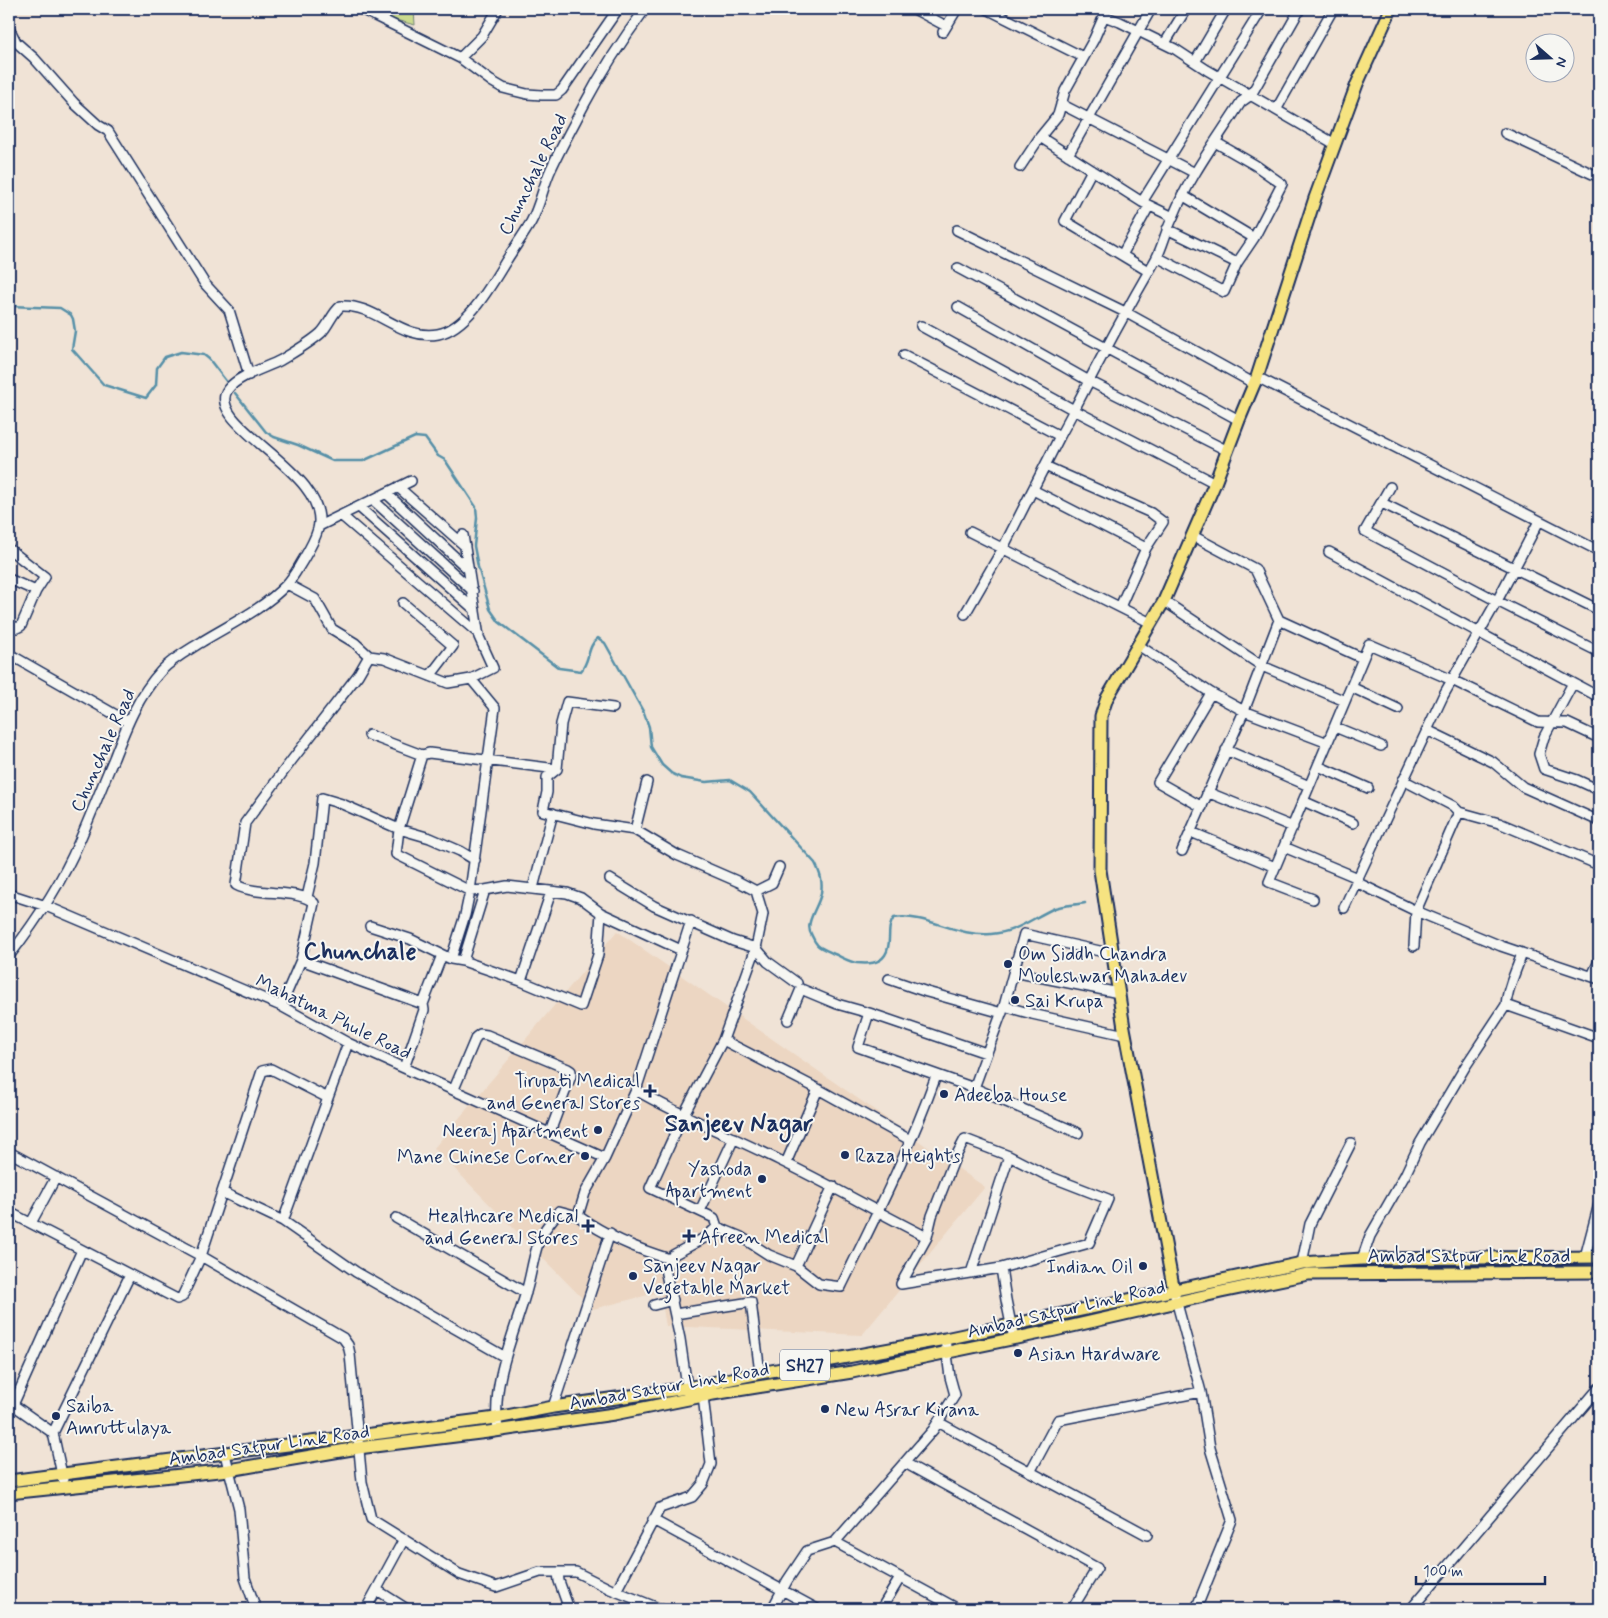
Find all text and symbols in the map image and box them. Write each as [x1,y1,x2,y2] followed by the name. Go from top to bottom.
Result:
[1526,32,1576,82] north arrow
[1551,55,1571,70] text: N
[493,110,574,240] street label: Chunchale Road
[65,685,142,816] street label: Chunchale Road
[303,937,417,968] district label: Chunchale
[1018,942,1187,989] place label: Om Siddh Chandra Mouleshwar Mahadev
[1002,958,1014,970] marker: Om Siddh Chandra Mouleshwar Mahadev
[251,969,416,1066] street label: Mahatma Phule Road
[1025,989,1103,1014] place label: Sai Krupa
[1009,994,1021,1006] marker: Sai Krupa
[487,1069,641,1116] place label: Tirupati Medical and General Stores
[954,1083,1067,1108] place label: Adeeba House
[644,1085,656,1097] marker: Tirupati Medical and General Stores
[938,1088,950,1100] marker: Adeeba House
[665,1109,813,1143] district label: Sanjeev Nagar
[442,1119,588,1146] place label: Neeraj Apartment
[592,1124,604,1136] marker: Neeraj Apartment
[855,1144,961,1170] place label: Raza Heights
[397,1145,575,1170] place label: Mane Chinese Corner
[839,1149,851,1161] marker: Raza Heights
[579,1150,591,1162] marker: Mane Chinese Corner
[666,1157,752,1206] place label: Yashoda Apartment
[756,1173,768,1185] marker: Yashoda Apartment
[425,1204,579,1251] place label: Healthcare Medical and General Stores
[582,1220,594,1232] marker: Healthcare Medical and General Stores
[699,1225,829,1250] place label: Afreen Medical
[683,1230,695,1242] marker: Afreen Medical
[1368,1244,1570,1269] street label: Ambad Satpur Link Road
[643,1254,790,1304] place label: Sanjeev Nagar Vegetable Market
[1046,1255,1133,1280] place label: Indian Oil
[1137,1260,1149,1272] marker: Indian Oil
[627,1270,639,1282] marker: Sanjeev Nagar Vegetable Market
[965,1274,1168,1344] street label: Ambad Satpur Link Road
[1028,1342,1161,1367] place label: Asian Hardware
[1012,1347,1024,1359] marker: Asian Hardware
[780,1350,830,1380] road number: SH27
[567,1357,771,1416] street label: Ambad Satpur Link Road
[66,1394,172,1441] place label: Saiba Amruttulaya
[835,1398,979,1423] place label: New Asrar Kirana
[819,1403,831,1415] marker: New Asrar Kirana
[50,1410,62,1422] marker: Saiba Amruttulaya
[167,1419,371,1472] street label: Ambad Satpur Link Road
[1416,1553,1544,1585] scale bar
[1423,1562,1463,1582] text: 100 m

